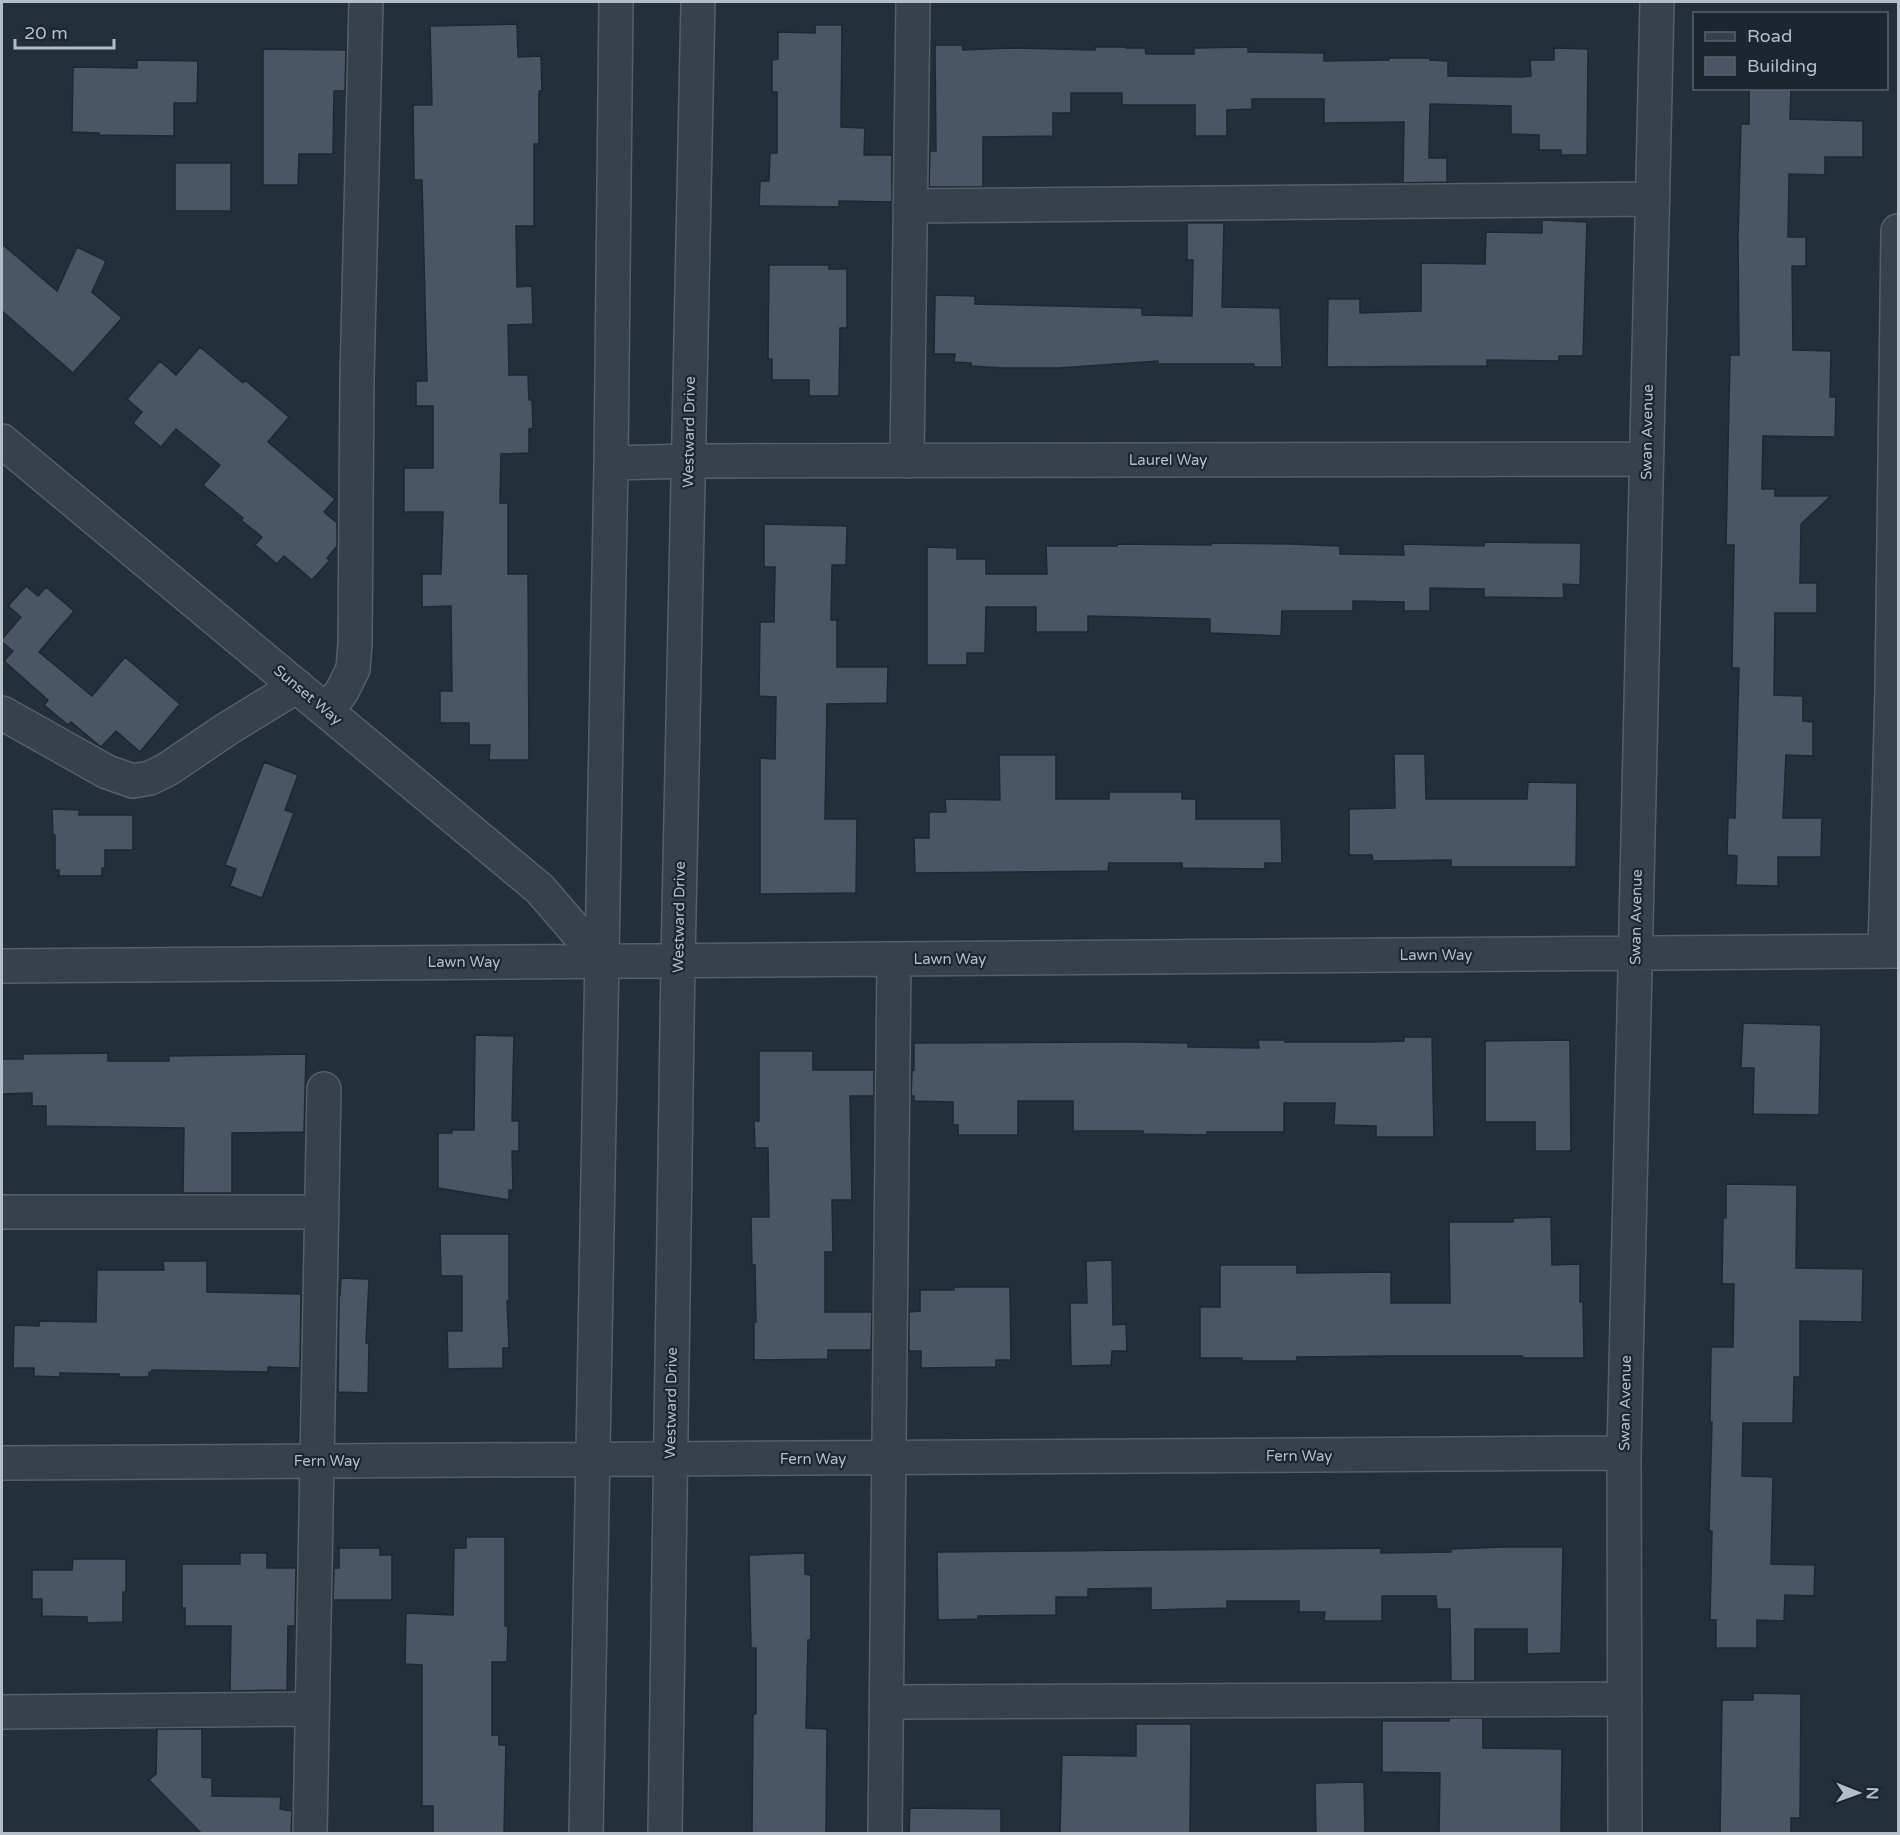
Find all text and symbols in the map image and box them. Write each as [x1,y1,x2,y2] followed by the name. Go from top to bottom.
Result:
[15,12,114,50] scale bar
[1693,12,1888,90] legend
[24,22,68,44] text: 20 m
[1747,25,1792,47] text: Road
[1747,55,1817,77] text: Building
[679,376,699,488] street label: Westward Drive
[1637,384,1657,480] street label: Swan Avenue
[1129,451,1207,469] street label: Laurel Way
[270,661,346,729] street label: Sunset Way
[669,861,689,973] street label: Westward Drive
[1626,869,1646,965] street label: Swan Avenue
[1400,946,1472,964] street label: Lawn Way
[914,950,986,968] street label: Lawn Way
[428,953,500,971] street label: Lawn Way
[661,1347,681,1459] street label: Westward Drive
[1615,1355,1635,1451] street label: Swan Avenue
[1266,1447,1332,1465] street label: Fern Way
[780,1450,846,1468] street label: Fern Way
[294,1452,360,1470] street label: Fern Way
[1828,1763,1888,1823] north arrow
[1862,1787,1882,1800] text: N

